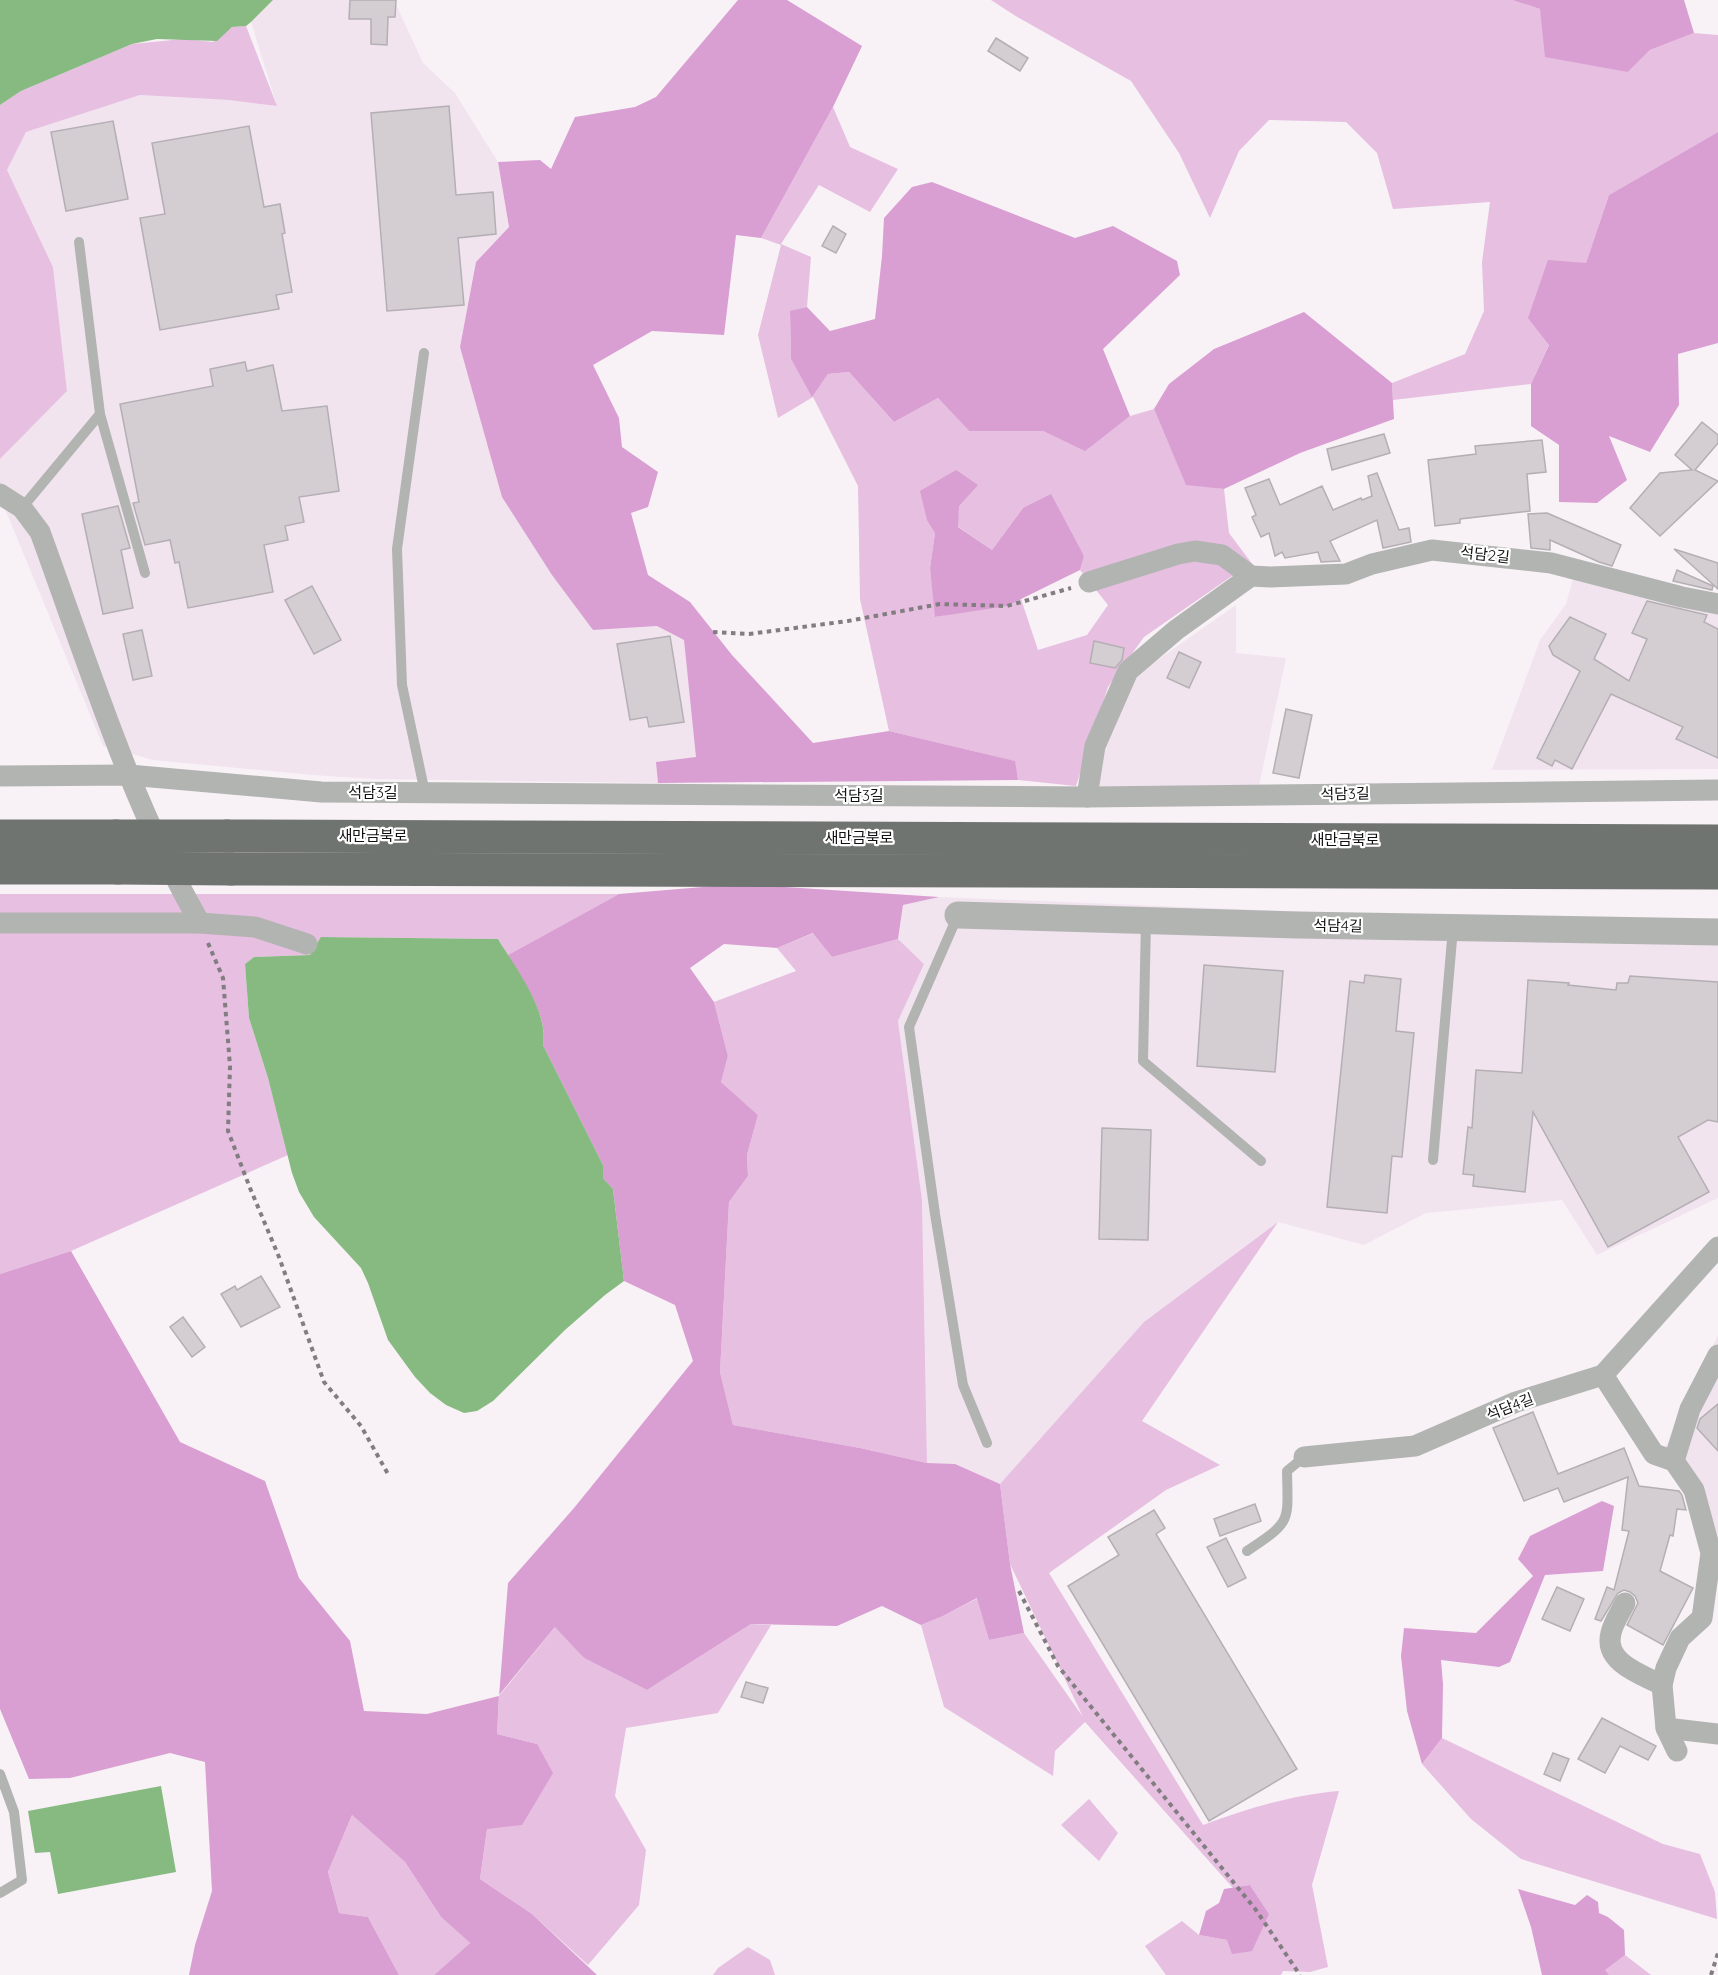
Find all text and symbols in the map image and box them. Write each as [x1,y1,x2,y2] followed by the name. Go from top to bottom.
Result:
[1459,542,1511,567] street label: 석담2길
[348,783,398,802] street label: 석담3길
[1320,784,1370,803] street label: 석담3길
[834,786,884,805] street label: 석담3길
[338,826,408,845] street label: 새만금북로
[824,828,894,847] street label: 새만금북로
[1310,830,1380,849] street label: 새만금북로
[1313,916,1363,935] street label: 석담4길
[1483,1389,1536,1424] street label: 석담4길

